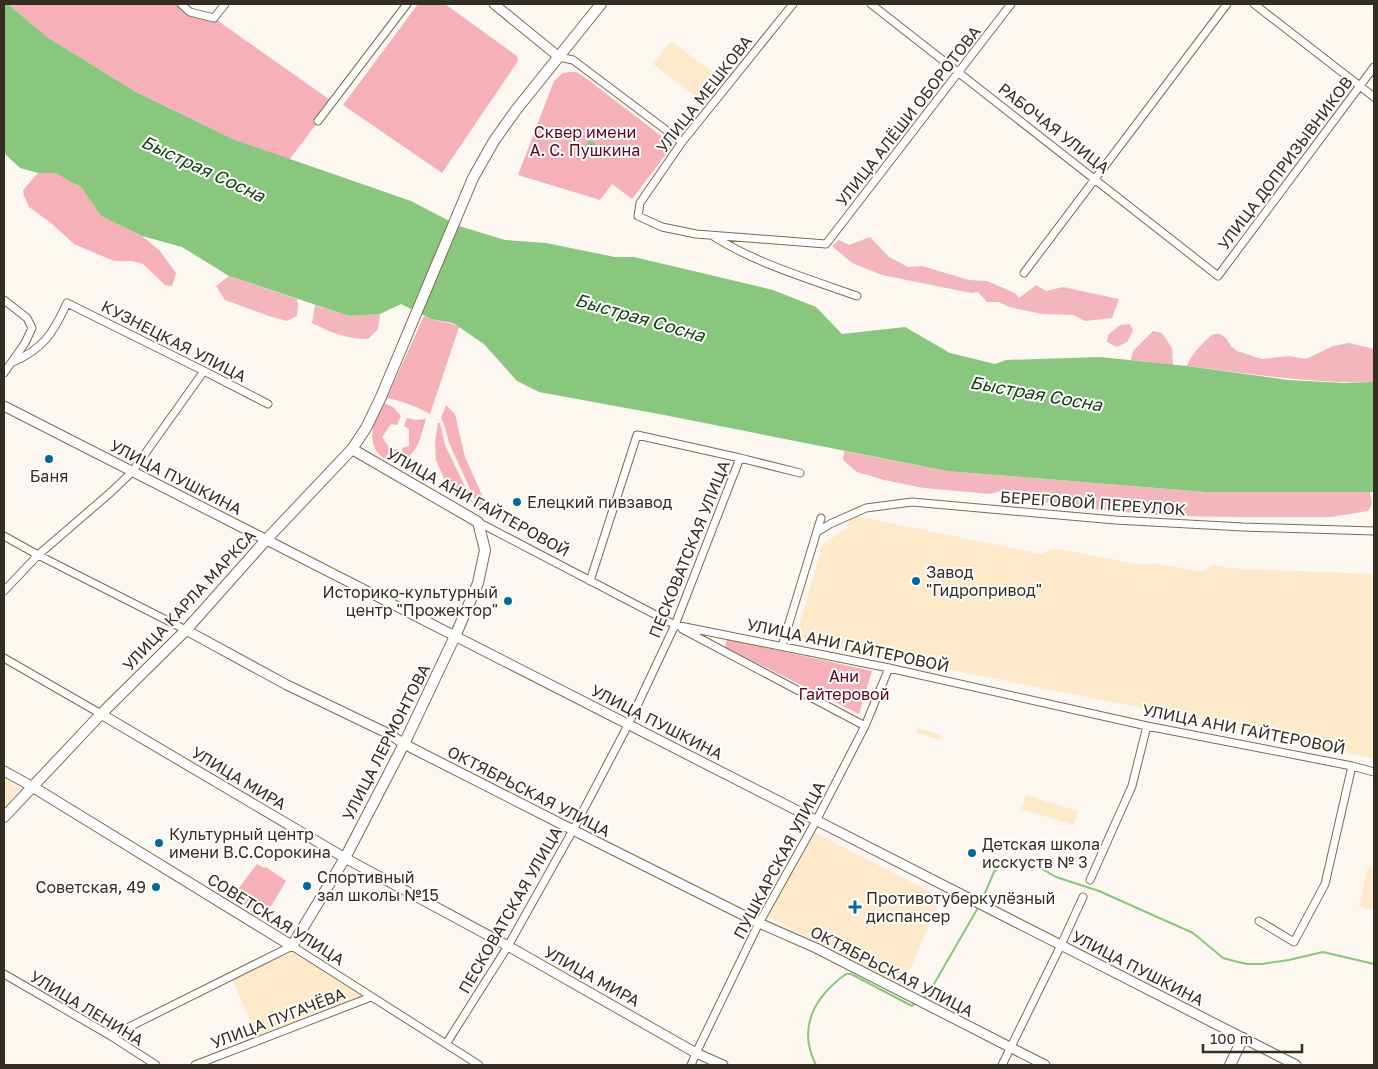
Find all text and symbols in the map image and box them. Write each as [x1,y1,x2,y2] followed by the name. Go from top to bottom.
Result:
[831,22,985,210] street label: УЛИЦА АЛЁШИ ОБОРОТОВА
[652,31,756,157] street label: УЛИЦА МЕШКОВА
[1213,72,1357,254] street label: УЛИЦА ДОПРИЗЫВНИКОВ
[994,78,1114,178] street label: РАБОЧАЯ УЛИЦА
[530,122,640,160] park label: Сквер имени А. С. Пушкина
[138,130,269,207] water label: Быстрая Сосна
[573,288,708,346] water label: Быстрая Сосна
[98,296,250,386] street label: КУЗНЕЦКАЯ УЛИЦА
[968,371,1105,416] water label: Быстрая Сосна
[107,435,246,519] street label: УЛИЦА ПУШКИНА
[383,443,573,561] street label: УЛИЦА АНИ ГАЙТЕРОВОЙ
[43,453,55,465] marker: Баня
[644,457,734,641] street label: ПЕСКОВАТСКАЯ УЛИЦА
[30,466,68,486] place label: Баня
[999,487,1187,519] street label: БЕРЕГОВОЙ ПЕРЕУЛОК
[527,492,673,512] place label: Елецкий пивзавод
[511,496,523,508] marker: Елецкий пивзавод
[118,525,260,675] street label: УЛИЦА КАРЛА МАРКСА
[926,562,1042,600] place label: Завод "Гидропривод"
[910,575,922,587] marker: Завод "Гидропривод"
[323,582,498,620] place label: Историко-культурный центр "Прожектор"
[502,595,514,607] marker: Историко-культурный центр "Прожектор"
[745,614,951,676] street label: УЛИЦА АНИ ГАЙТЕРОВОЙ
[338,660,434,824] street label: УЛИЦА ЛЕРМОНТОВА
[799,666,889,704] park label: Ани Гайтеровой
[588,680,727,764] street label: УЛИЦА ПУШКИНА
[1141,699,1347,759] street label: УЛИЦА АНИ ГАЙТЕРОВОЙ
[444,741,614,841] street label: ОКТЯБРЬСКАЯ УЛИЦА
[188,742,290,814] street label: УЛИЦА МИРА
[729,777,829,942] street label: ПУШКАРСКАЯ УЛИЦА
[454,823,566,997] street label: ПЕСКОВАТСКАЯ УЛИЦА
[169,824,331,862] place label: Культурный центр имени В.С.Сорокина
[982,834,1100,872] place label: Детская школа исскуств № 3
[153,837,165,849] marker: Культурный центр имени В.С.Сорокина
[966,847,978,859] marker: Детская школа исскуств № 3
[317,867,439,905] place label: Спортивный зал школы №15
[204,869,348,969] street label: СОВЕТСКАЯ УЛИЦА
[36,877,146,897] place label: Советская, 49
[301,880,313,892] marker: Спортивный зал школы №15
[150,881,162,893] marker: Советская, 49
[866,888,1055,926] place label: Противотуберкулёзный диспансер
[848,900,862,914] marker: Противотуберкулёзный диспансер
[807,921,977,1021] street label: ОКТЯБРЬСКАЯ УЛИЦА
[1069,926,1208,1010] street label: УЛИЦА ПУШКИНА
[541,941,644,1011] street label: УЛИЦА МИРА
[26,966,148,1050] street label: УЛИЦА ЛЕНИНА
[208,983,348,1053] street label: УЛИЦА ПУГАЧЁВА
[1203,1022,1302,1054] scale bar
[1210,1029,1253,1047] text: 100 m

